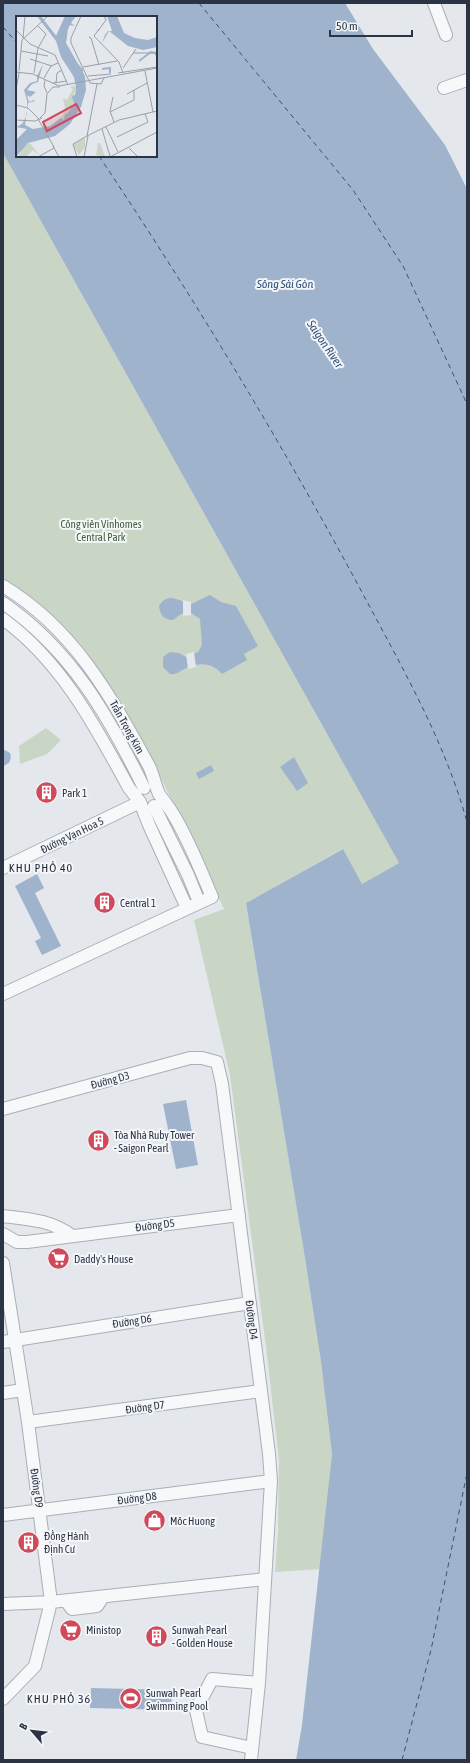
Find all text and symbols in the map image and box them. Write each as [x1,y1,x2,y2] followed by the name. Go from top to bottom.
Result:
[330,12,412,38] scale bar
[16,16,157,157] inset map
[336,19,358,33] text: 50 m
[256,277,314,291] water label: Sông Sài Gòn
[303,317,346,371] water label: Saigon River
[60,518,142,543] park label: Công viên Vinhomes Central Park
[107,698,147,756] street label: Trần Trọng Kim
[34,780,60,806] building icon: Park 1
[62,787,87,799] place label: Park 1
[39,815,106,856] street label: Đường Vạn Hoa 5
[9,861,73,875] district label: KHU PHỐ 40
[91,890,117,916] building icon: Central 1
[120,897,156,909] place label: Central 1
[89,1069,131,1091] street label: Đường D3
[85,1128,111,1154] building icon: Tòa Nhà Ruby Tower - Saigon Pearl
[114,1129,195,1154] place label: Tòa Nhà Ruby Tower - Saigon Pearl
[135,1217,175,1233] street label: Đường D5
[45,1246,71,1272] supermarket icon: Daddy's House
[74,1253,133,1265] place label: Daddy's House
[244,1300,260,1340] street label: Đường D4
[112,1312,152,1330] street label: Đường D6
[125,1398,165,1416] street label: Đường D7
[28,1468,46,1508] street label: Đường D9
[117,1490,157,1506] street label: Đường D8
[141,1508,167,1534] shop icon: Môc Huong
[170,1515,215,1527] place label: Môc Huong
[16,1529,42,1555] building icon: Đồng Hành Định Cư
[44,1530,89,1556] place label: Đồng Hành Định Cư
[57,1617,83,1643] supermarket icon: Ministop
[143,1623,169,1649] building icon: Sunwah Pearl - Golden House
[86,1624,121,1636] place label: Ministop
[172,1624,233,1649] place label: Sunwah Pearl - Golden House
[118,1686,144,1712] sports icon: Sunwah Pearl Swimming Pool
[146,1687,208,1712] place label: Sunwah Pearl Swimming Pool
[27,1692,91,1706] district label: KHU PHỐ 36
[12,1711,52,1751] north arrow
[17,1720,30,1731] text: B

